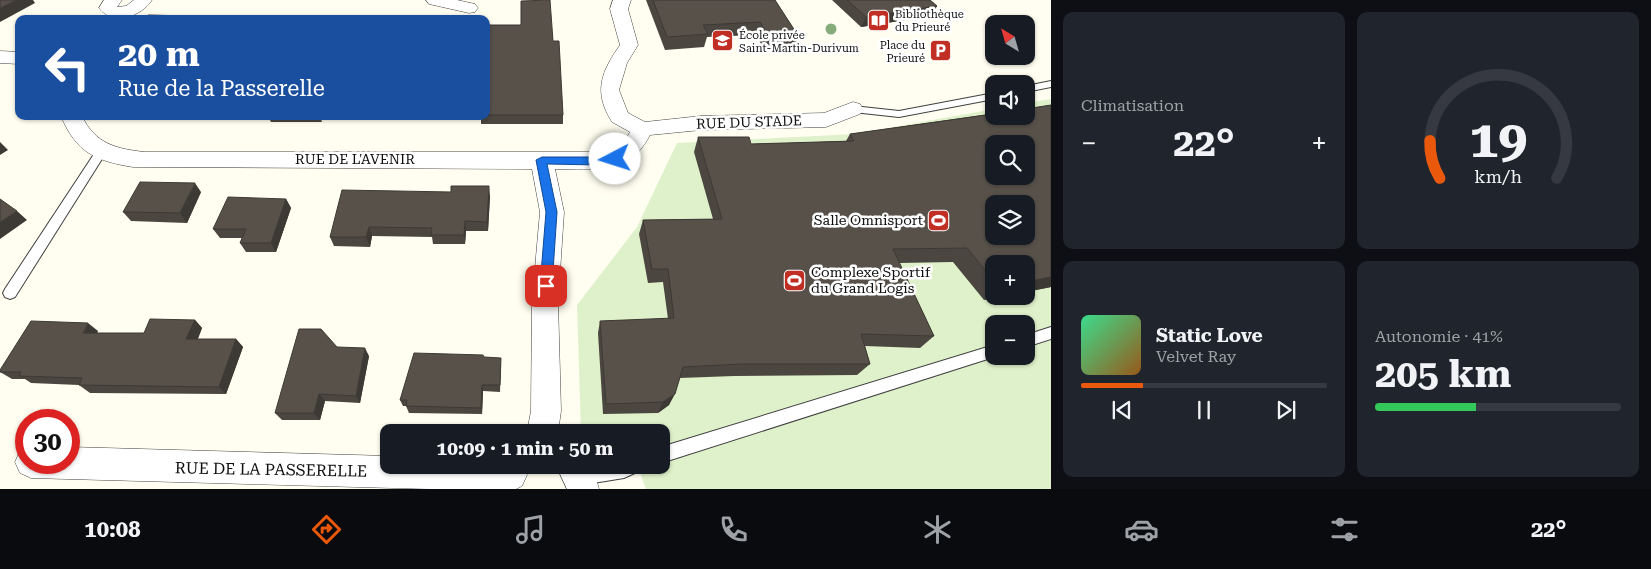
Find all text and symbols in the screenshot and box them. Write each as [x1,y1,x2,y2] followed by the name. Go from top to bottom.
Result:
[867,8,891,32] library icon: Bibliothèque du Prieuré
[895,8,964,34] place label: Bibliothèque du Prieuré
[985,15,1035,65] north arrow
[985,15,1035,365] map controls
[739,28,859,55] place label: École privée Saint-Martin-Durivum
[711,29,735,53] school or university icon: École privée Saint-Martin-Durivum
[118,34,200,75] text: 20 m
[35,35,100,100] icon: left
[880,39,925,65] place label: Place du Prieuré
[929,39,953,63] parking icon: Place du Prieuré
[985,75,1035,125] button: sound
[118,76,325,101] text: Rue de la Passerelle
[1081,96,1184,115] text: Climatisation
[1469,109,1527,170] text: 19
[696,112,802,132] street label: RUE DU STADE
[1173,121,1235,165] text: 22°
[1081,127,1097,160] text: −
[1311,127,1327,160] text: +
[588,132,640,184] position arrow
[985,135,1035,185] button: search
[295,151,415,167] street label: RUE DE L'AVENIR
[1474,166,1522,187] text: km/h
[985,195,1035,245] button: layers
[927,208,951,232] sports icon: Salle Omnisport
[814,212,923,228] place label: Salle Omnisport
[985,255,1035,305] button: +
[811,264,931,296] place label: Complexe Sportif du Grand Logis
[525,265,567,307] pin
[783,268,807,292] sports icon: Complexe Sportif du Grand Logis
[532,272,560,300] icon: arrive
[985,315,1035,365] button: −
[1156,324,1263,347] text: Static Love
[1375,327,1503,346] text: Autonomie · 41%
[1156,347,1236,366] text: Velvet Ray
[1375,352,1511,396] text: 205 km
[1108,396,1136,424] icon: previous
[1190,396,1218,424] icon: pause
[1272,396,1300,424] icon: next
[15,409,80,474] speed limit sign: 30
[437,437,613,460] text: 10:09 · 1 min · 50 m
[175,458,367,481] street label: RUE DE LA PASSERELLE
[309,512,344,547] icon: directions
[513,512,548,547] icon: music
[716,512,751,547] icon: phone
[920,512,955,547] icon: climate
[1124,512,1159,547] icon: car
[1327,512,1362,547] icon: filters
[84,517,140,542] text: 10:08
[1531,517,1567,542] text: 22°

